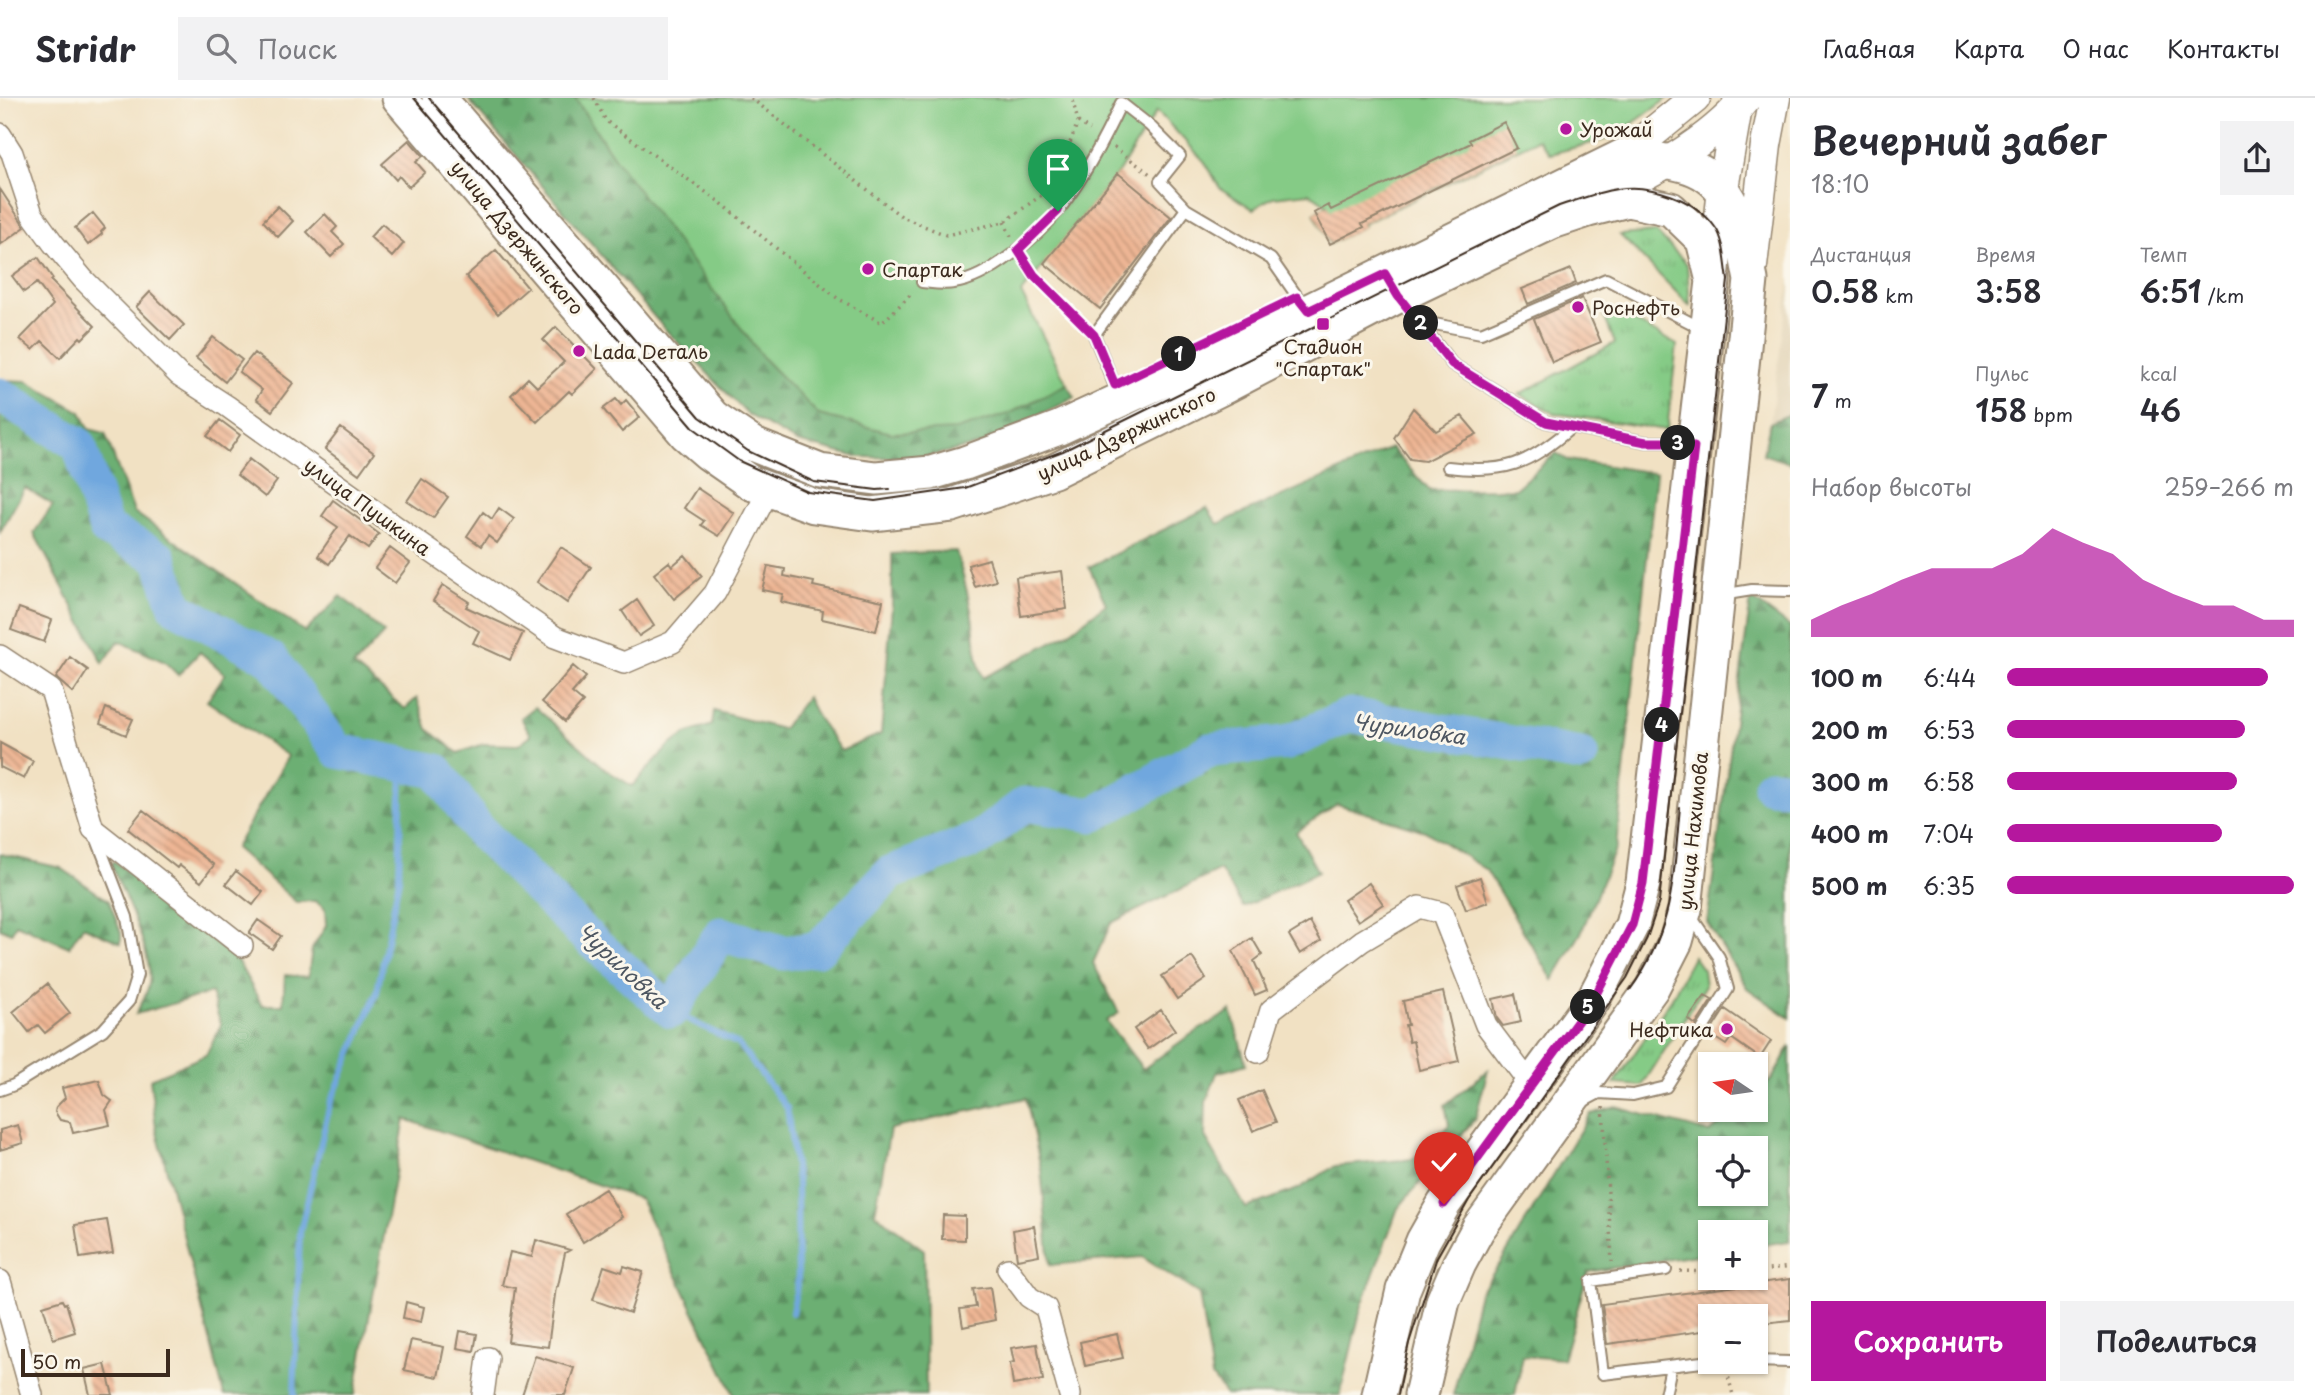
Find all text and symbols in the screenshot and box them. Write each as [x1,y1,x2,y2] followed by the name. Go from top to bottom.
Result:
[178,17,668,80] search box
[35,23,136,73] text: Stridr
[202,29,240,67] icon: search
[258,29,337,68] text: Поиск
[1823,30,1916,66] text: Главная
[1954,30,2024,66] text: Карта
[2062,30,2129,66] text: О нас
[2167,30,2280,66] text: Контакты
[1811,111,2107,168] text: Вечерний забег
[1580,115,1653,143] place label: Урожай
[1558,121,1574,137] marker: Урожай
[2220,121,2294,195] button: share
[1028,139,1088,211] pin
[1039,150,1077,188] icon: arrive
[445,154,591,320] street label: улица Дзержинского
[1811,166,1869,201] text: 18:10
[1811,240,1912,268] text: Дистанция
[1975,240,2036,268] text: Время
[2140,240,2188,268] text: Темп
[882,255,963,283] place label: Спартак
[860,261,876,277] marker: Спартак
[1811,268,1879,313] text: 0.58
[1975,268,2042,313] text: 3:58
[2140,268,2202,313] text: 6:51
[1879,281,1914,309] text: km
[2202,281,2244,309] text: /km
[1592,293,1680,321] place label: Роснефть
[1570,299,1586,315] marker: Роснефть
[1404,306,1438,341] pin: 2
[1414,308,1427,336] text: 2
[1315,316,1331,332] marker: Стадион "Спартак"
[1275,332,1371,382] place label: Стадион "Спартак"
[1162,336,1196,372] pin: 1
[593,337,708,365] place label: Lada Dеталь
[1174,339,1183,367] text: 1
[571,343,587,359] marker: Lada Dеталь
[1975,359,2029,387] text: Пульс
[2140,359,2178,387] text: kcal
[1811,373,1828,418] text: 7
[1032,379,1220,487] street label: улица Дзержинского
[1828,386,1852,414] text: m
[1975,387,2027,432] text: 158
[2140,387,2181,432] text: 46
[2027,400,2073,428] text: bpm
[1660,426,1696,460] pin: 3
[1671,428,1684,456] text: 3
[299,450,437,562] street label: улица Пушкина
[1811,469,1972,504] text: Набор высоты
[2164,469,2294,504] text: 259–266 m
[1811,660,1883,695] text: 100 m
[1923,660,1976,695] text: 6:44
[1351,704,1468,752] water label: Чуриловка
[1644,708,1680,742] pin: 4
[1655,710,1668,738] text: 4
[1811,712,1888,747] text: 200 m
[1923,712,1975,747] text: 6:53
[1670,750,1714,912] street label: улица Нахимова
[1811,764,1889,799] text: 300 m
[1923,764,1975,799] text: 6:58
[1811,816,1889,851] text: 400 m
[1923,816,1974,851] text: 7:04
[1811,868,1888,903] text: 500 m
[1923,868,1975,903] text: 6:35
[571,915,676,1016] water label: Чуриловка
[1570,990,1606,1024] pin: 5
[1581,992,1594,1020] text: 5
[1629,1015,1713,1043] place label: Нефтика
[1719,1021,1735,1037] marker: Нефтика
[1698,1052,1768,1122] north arrow
[1698,1052,1768,1374] map controls
[1414,1132,1474,1204] pin
[1698,1136,1768,1206] button: locate
[1425,1143,1463,1181] icon: check
[1698,1220,1768,1290] button: +
[1811,1301,2046,1381] button: Сохранить
[2060,1301,2294,1381] button: Поделиться
[1698,1304,1768,1374] button: −
[21,1346,170,1378] scale bar
[32,1347,81,1375] text: 50 m

